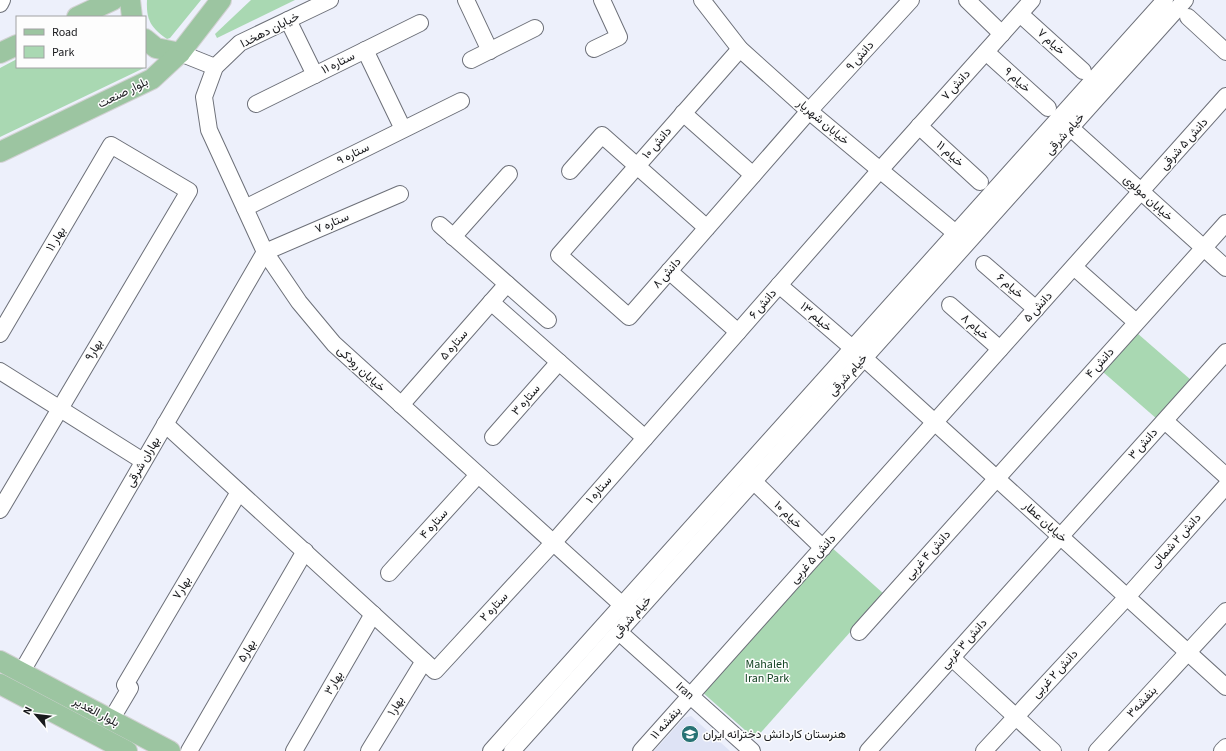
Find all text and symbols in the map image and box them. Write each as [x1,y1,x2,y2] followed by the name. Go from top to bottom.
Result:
[238,8,302,52] street label: خیابان دهخدا
[16,16,146,68] legend
[52,24,78,41] text: Road
[1033,25,1069,59] street label: خیام ۷
[842,37,878,75] street label: دانش ۹
[52,44,74,61] text: Park
[318,48,358,78] street label: ستاره ۱۱
[1000,63,1034,97] street label: خیام ۹
[938,66,975,104] street label: دانش ۷
[95,74,151,112] street label: بلوار صنعت
[792,94,853,149] street label: خیابان شهریار
[1041,109,1089,159] street label: خیام شرقی
[1156,114,1212,174] street label: دانش ۵ شرقی
[638,123,676,163] street label: دانش ۱۰
[932,137,968,171] street label: خیام ۱۱
[334,139,372,169] street label: ستاره ۹
[1119,171,1177,225] street label: خیابان مولوی
[312,208,352,238] street label: ستاره ۷
[42,223,70,255] street label: بهار ۱۱
[649,254,685,292] street label: دانش ۸
[993,269,1027,303] street label: خیام ۶
[745,285,781,323] street label: دانش ۶
[1020,288,1057,326] street label: دانش ۵
[796,298,836,336] street label: خیلم ۱۳
[957,310,993,344] street label: خیام ۸
[436,326,472,364] street label: ستاره ۵
[81,336,107,364] street label: بهار۹
[333,342,389,396] street label: خیابان رودکی
[1082,344,1119,382] street label: دانش ۴
[824,350,872,400] street label: خیام شرقی
[508,381,544,419] street label: ستاره ۳
[1124,424,1162,463] street label: دانش ۳
[122,434,164,490] street label: بهاران شرقی
[582,472,616,508] street label: ستاره ۱
[770,497,806,533] street label: خیام ۱۰
[1018,497,1071,546] street label: خیابان عطار
[416,505,452,543] street label: ستاره ۴
[1147,510,1205,572] street label: دانش ۲ شمالی
[901,526,955,584] street label: دانش ۴ غربی
[786,530,840,588] street label: دانش ۵ غربی
[169,573,195,603] street label: بهار۷
[476,589,512,625] street label: ستاره ۲
[608,592,656,642] street label: خیام شرقی
[937,615,991,673] street label: دانش ۳ غربی
[234,636,260,666] street label: بهار۵
[1028,646,1082,702] street label: دانش ۲ غربی
[745,656,789,687] park label: Mahaleh Iran Park
[320,668,348,698] street label: بهار۳
[672,678,698,704] street label: Iran
[1123,682,1161,722] street label: بنفشه۳
[69,692,122,731] street label: بلوار الغدیر
[384,693,408,719] street label: بهار۱
[16,695,56,735] north arrow
[647,703,685,743] street label: بنفشه ۱۱
[19,704,36,717] text: N
[680,724,700,744] school or university icon: هنرستان کاردانش دخترانه ایران
[703,726,846,743] place label: هنرستان کاردانش دخترانه ایران

